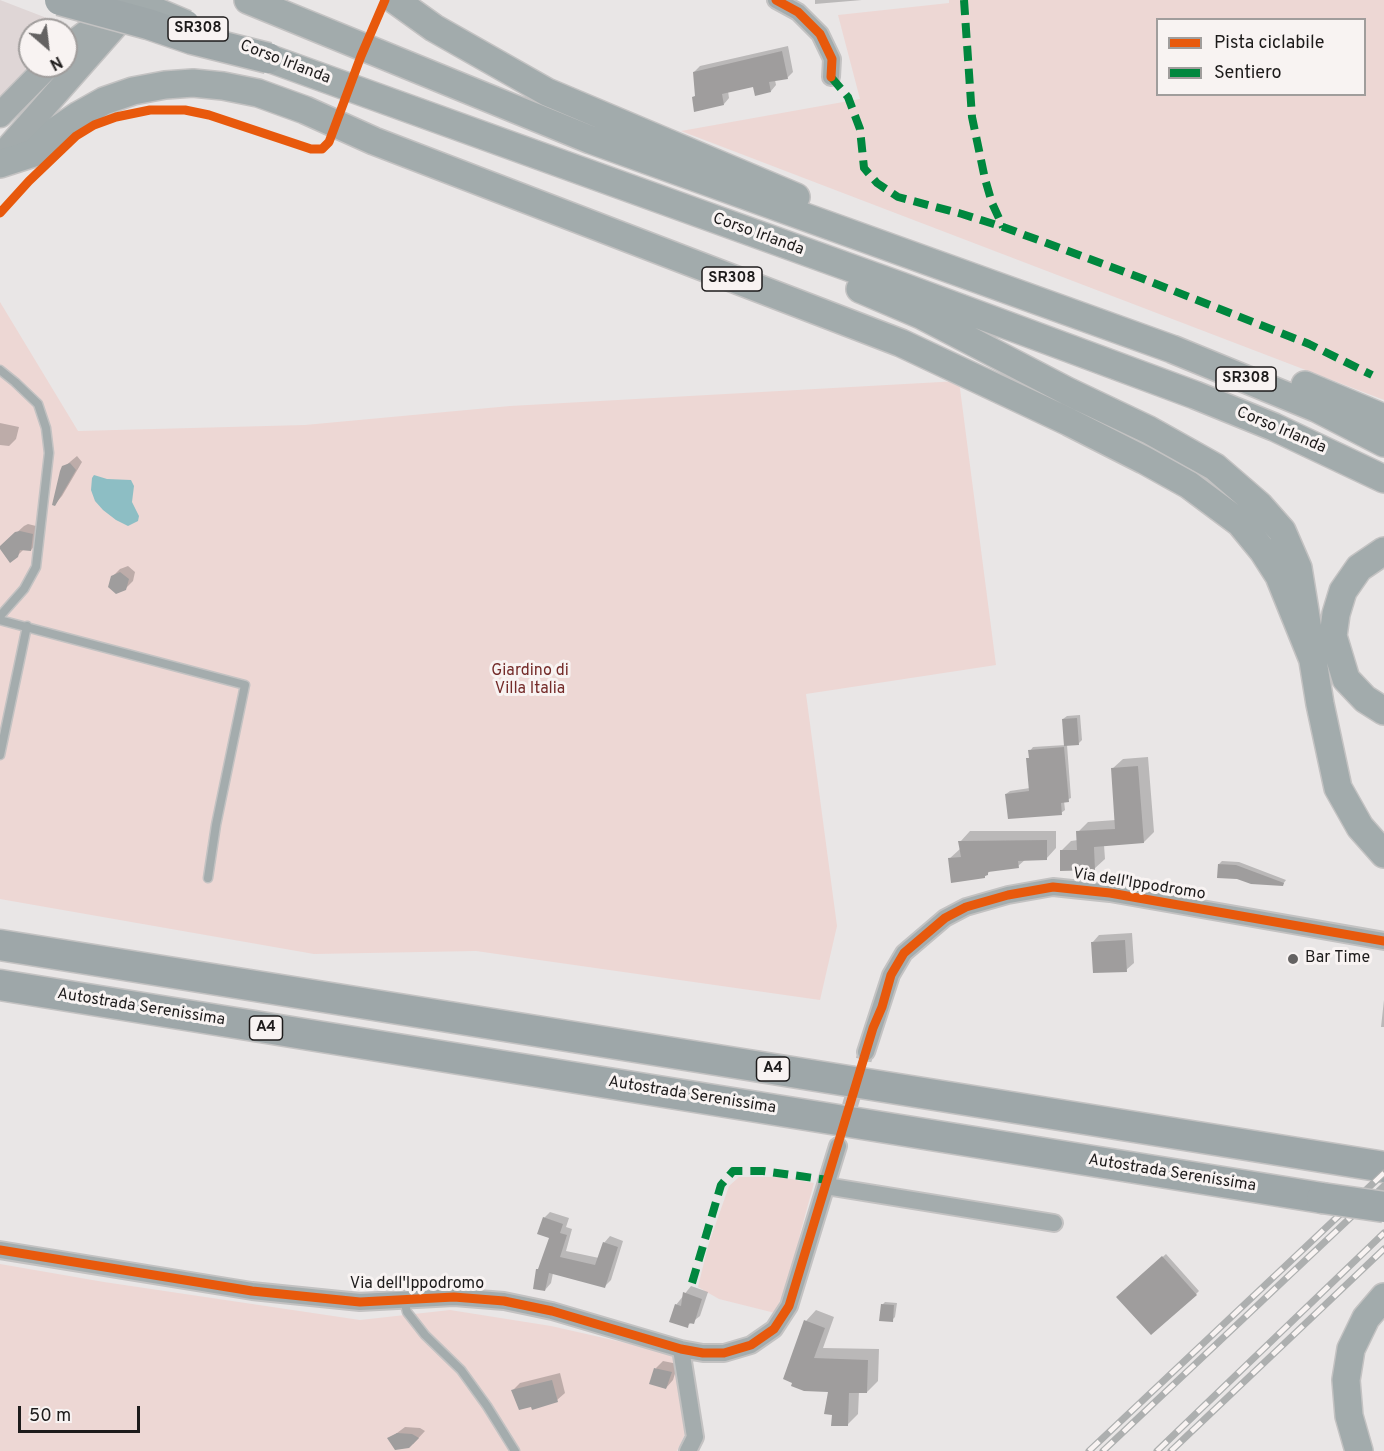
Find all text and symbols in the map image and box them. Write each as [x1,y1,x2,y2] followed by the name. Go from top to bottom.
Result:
[168,17,228,41] road number: SR308
[18,18,78,78] north arrow
[1156,18,1366,96] legend
[1214,32,1324,55] text: Pista ciclabile
[237,37,333,89] street label: Corso Irlanda
[46,51,65,74] text: N
[1214,62,1282,85] text: Sentiero
[710,210,806,260] street label: Corso Irlanda
[702,267,762,291] road number: SR308
[1216,367,1276,391] road number: SR308
[1233,404,1329,458] street label: Corso Irlanda
[491,662,569,700] park label: Giardino di Villa Italia
[1071,865,1207,905] street label: Via dell'Ippodromo
[1305,949,1370,969] place label: Bar Time
[1286,952,1300,966] marker: Bar Time
[56,985,226,1031] street label: Autostrada Serenissima
[250,1016,282,1040] road number: A4
[756,1057,790,1081] road number: A4
[607,1073,777,1119] street label: Autostrada Serenissima
[1087,1151,1257,1197] street label: Autostrada Serenissima
[350,1275,484,1295] street label: Via dell'Ippodromo
[21,1394,142,1432] scale bar
[29,1405,71,1428] text: 50 m

